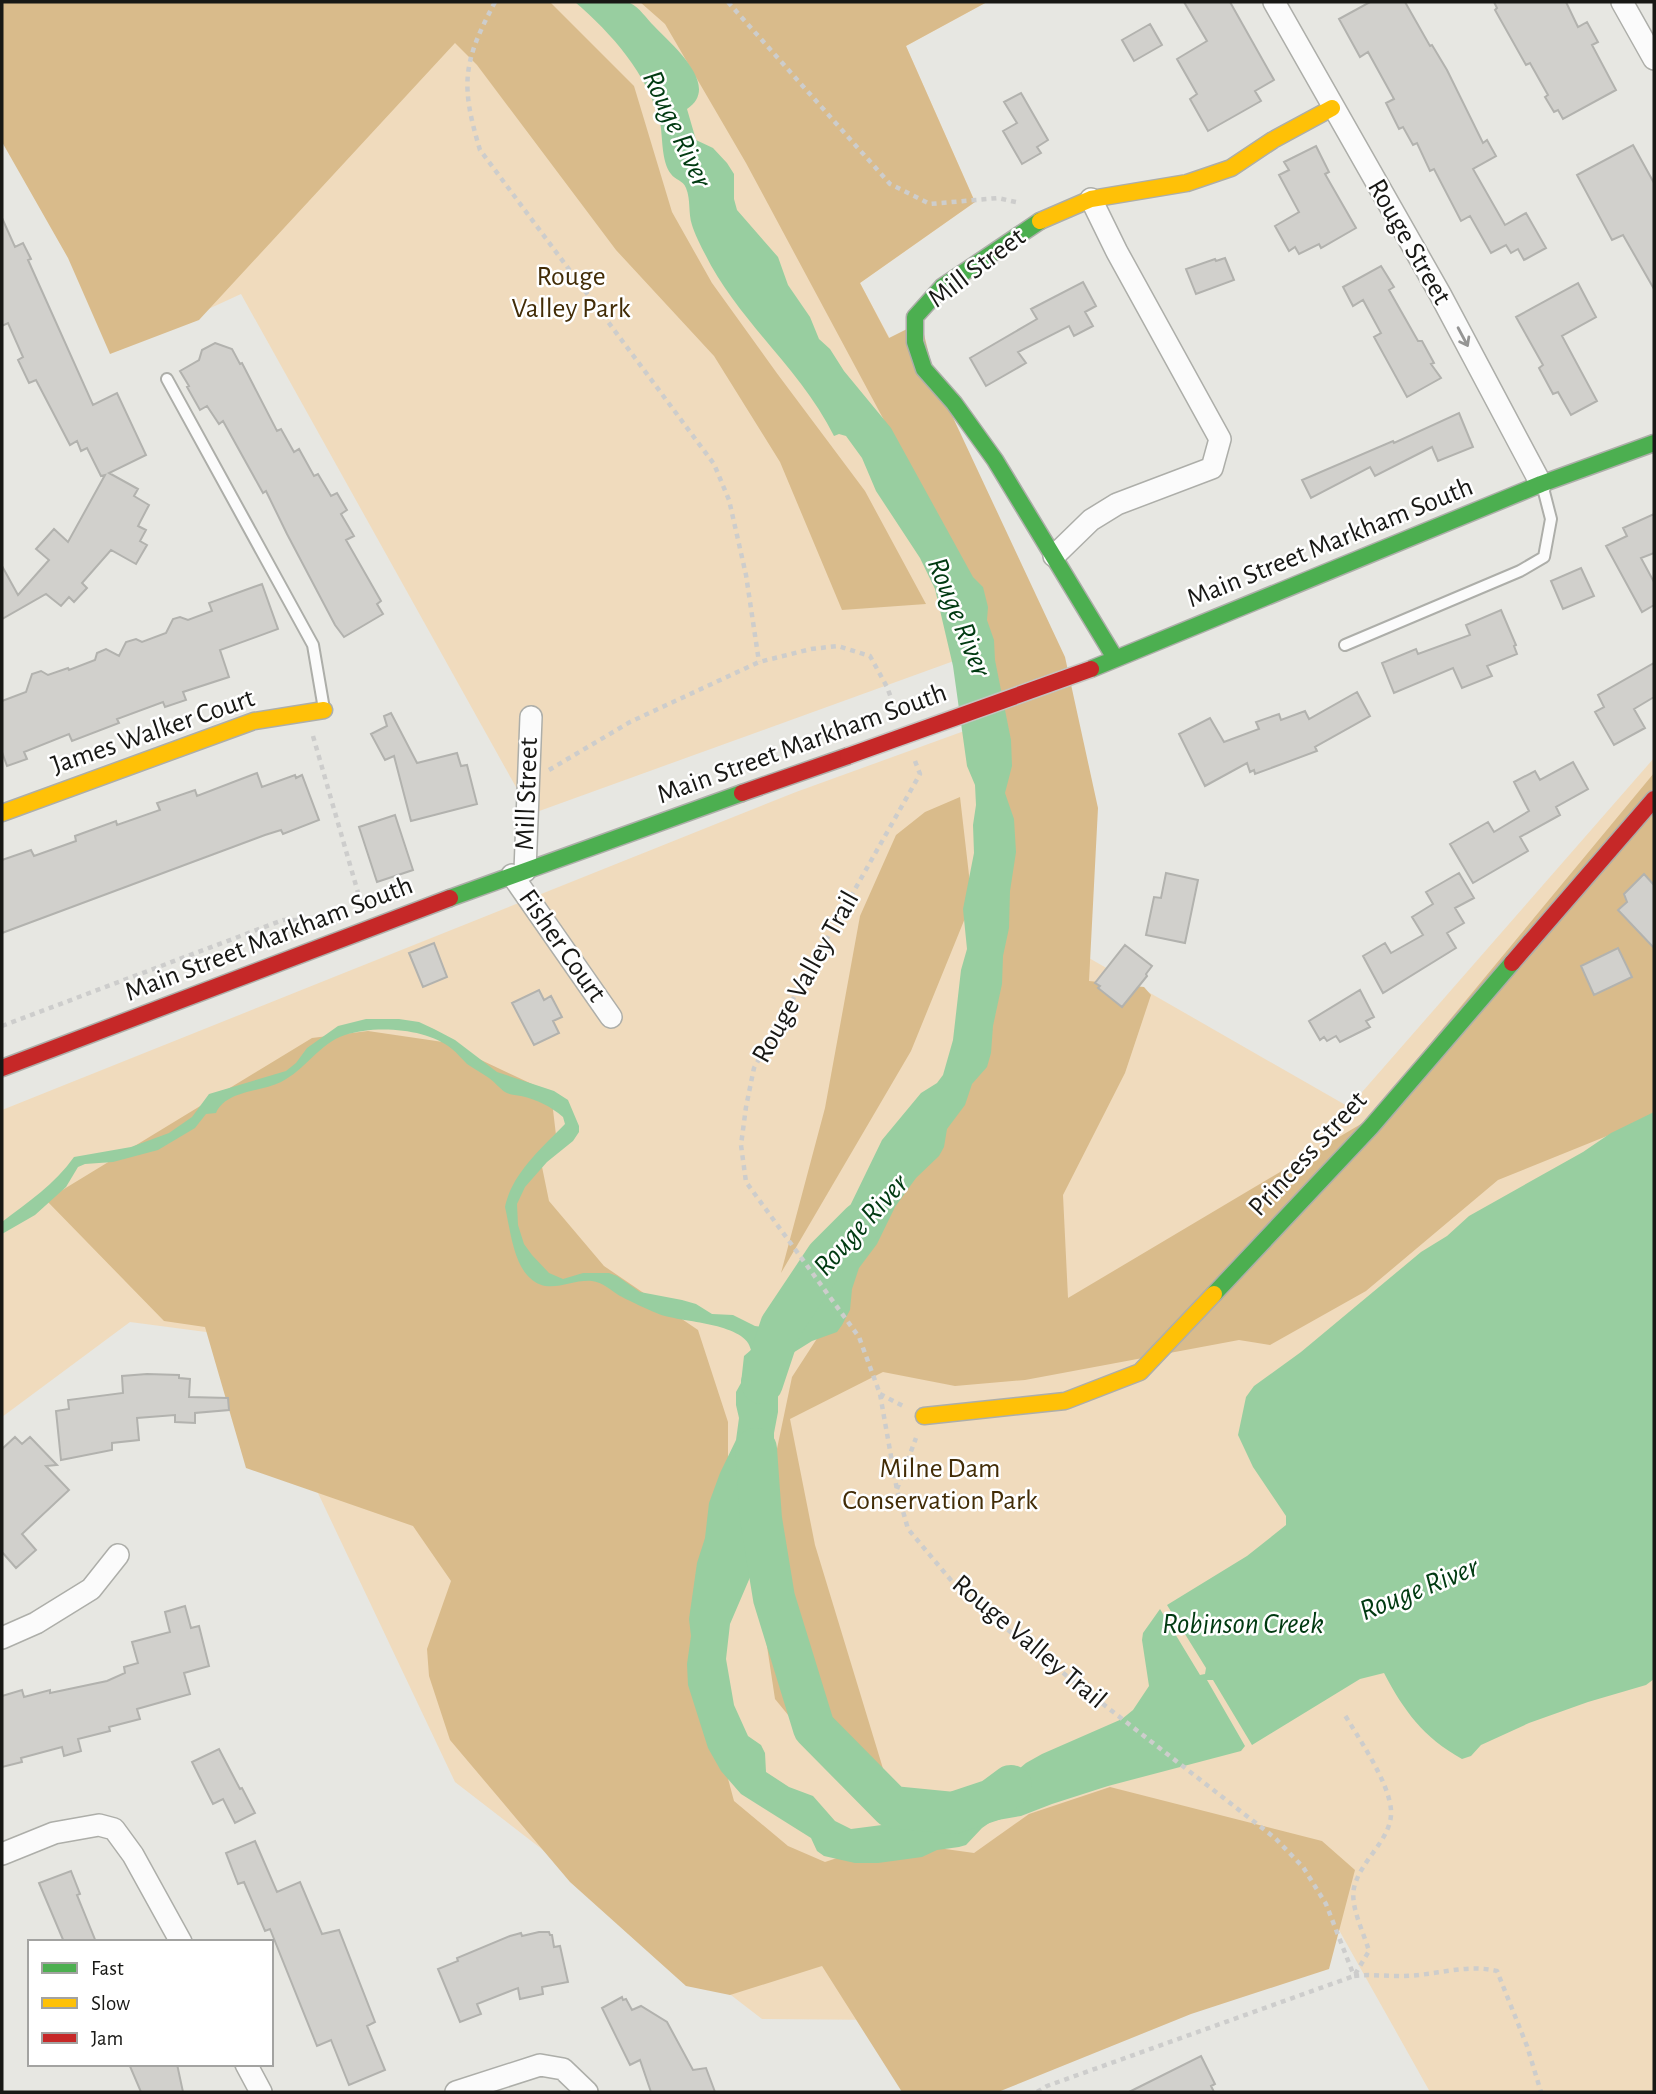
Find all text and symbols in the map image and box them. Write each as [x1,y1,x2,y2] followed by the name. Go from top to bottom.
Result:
[637,66,718,193] water label: Rouge River
[1362,175,1456,310] street label: Rouge Street
[923,223,1031,313] street label: Mill Street
[512,263,631,323] park label: Rouge Valley Park
[1456,327,1470,347] one-way arrow
[1183,473,1477,613] street label: Main Street Markham South
[922,553,997,682] water label: Rouge River
[654,679,950,809] street label: Main Street Markham South
[48,684,258,780] street label: James Walker Court
[511,737,543,851] street label: Mill Street
[121,871,417,1007] street label: Main Street Markham South
[513,885,611,1007] street label: Fisher Court
[747,886,865,1068] street label: Rouge Valley Trail
[1243,1086,1373,1222] street label: Princess Street
[808,1167,915,1282] water label: Rouge River
[842,1455,1038,1515] park label: Milne Dam Conservation Park
[1355,1551,1484,1626] water label: Rouge River
[947,1570,1111,1714] street label: Rouge Valley Trail
[1162,1609,1324,1639] water label: Robinson Creek
[28,1940,273,2066] legend
[91,1958,124,1979] text: Fast
[91,1993,130,2014] text: Slow
[91,2028,123,2049] text: Jam

